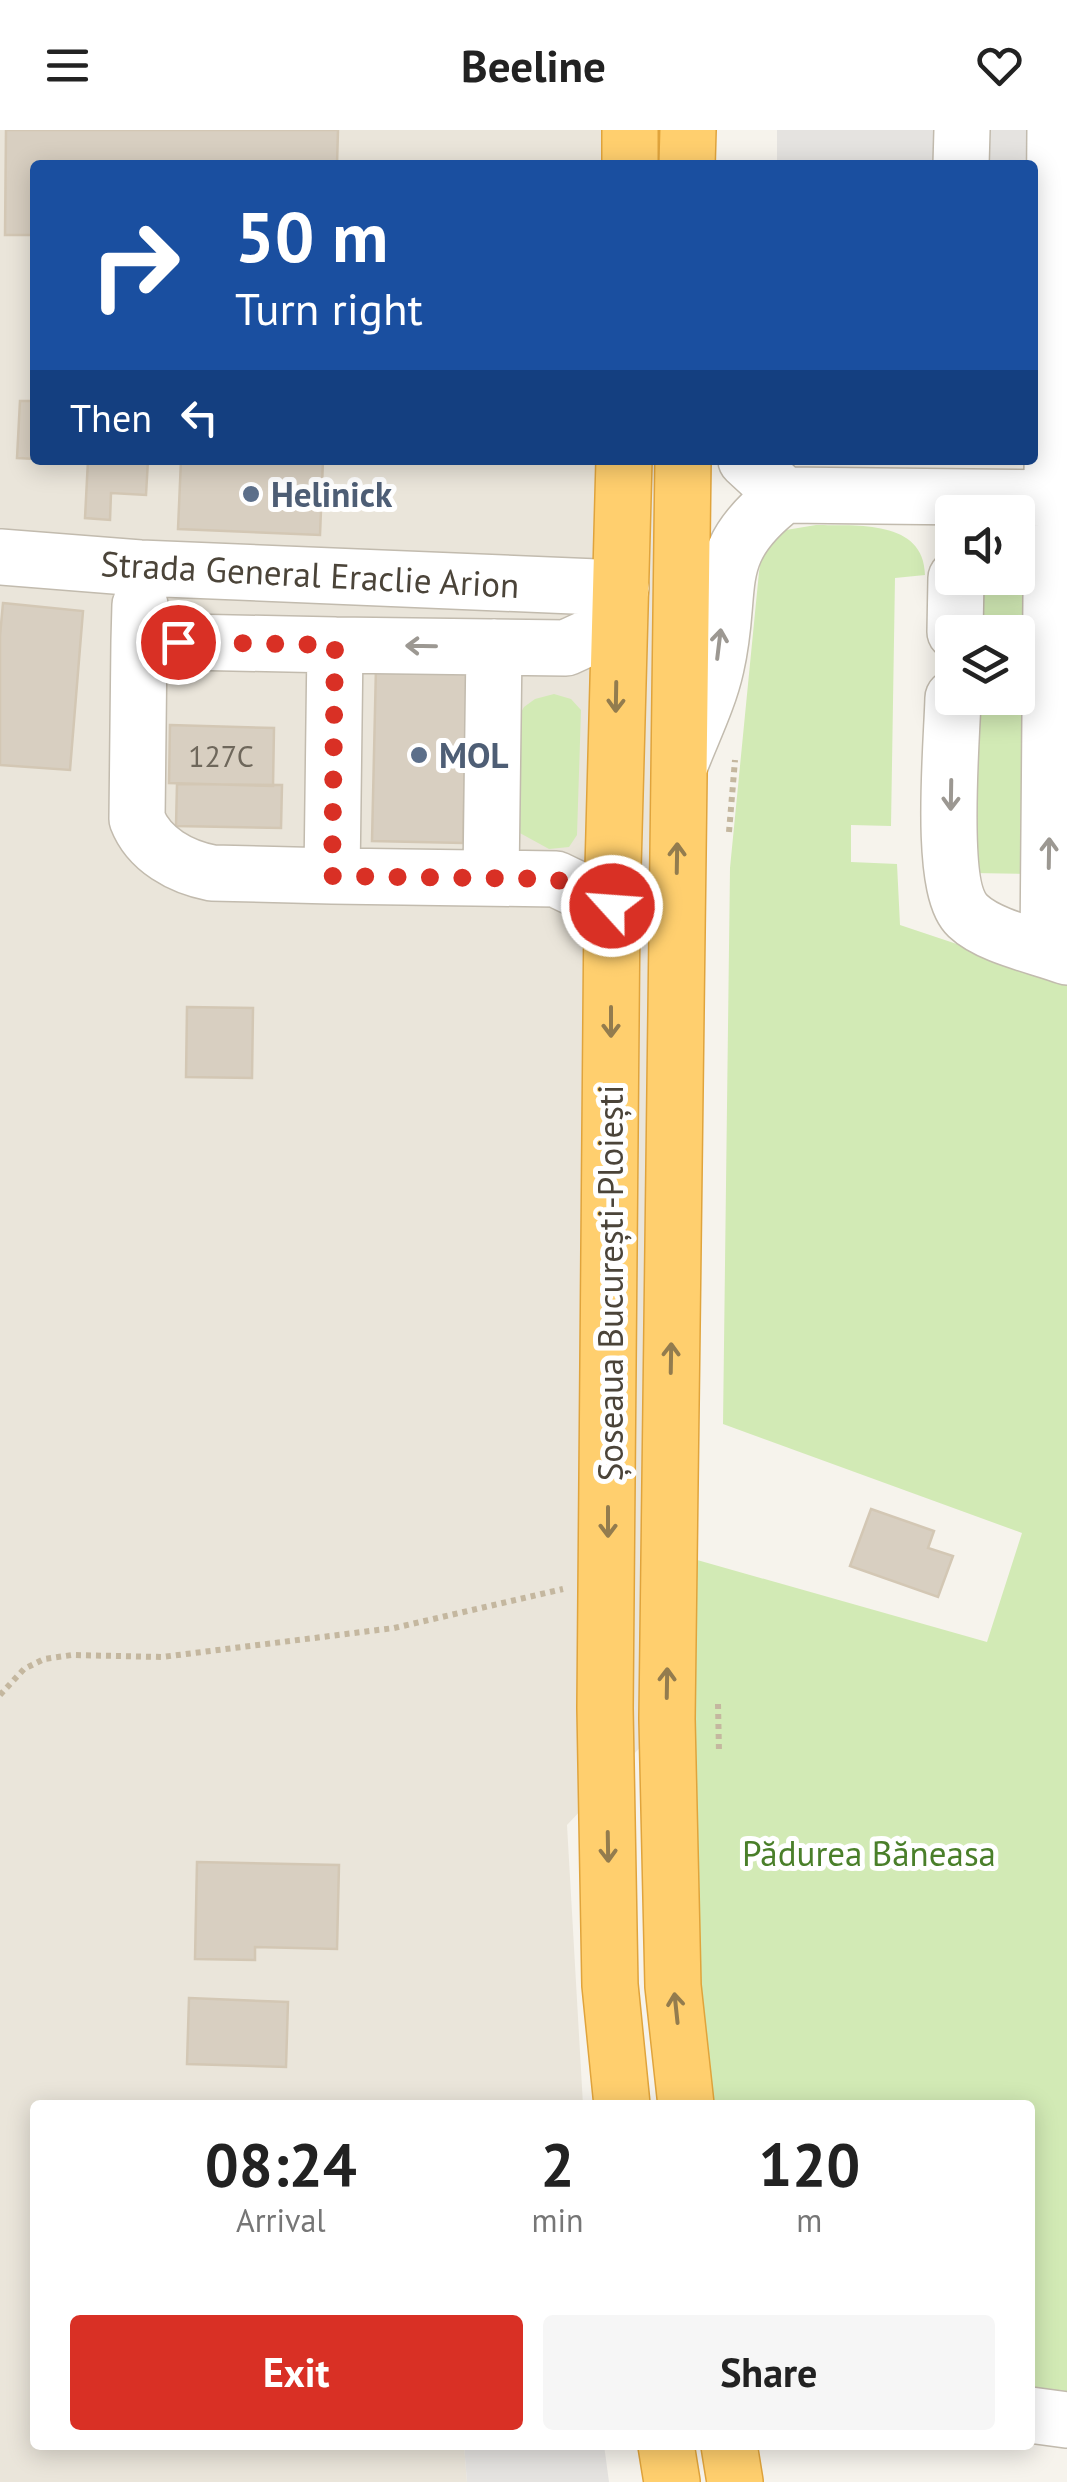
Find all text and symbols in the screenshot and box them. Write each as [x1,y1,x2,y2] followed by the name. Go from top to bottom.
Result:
[461,36,606,94] text: Beeline
[40,38,95,93] icon: menu
[972,38,1027,93] icon: heart
[235,191,388,281] text: 50 m
[70,200,200,330] icon: right
[235,279,423,337] text: Turn right
[172,390,227,445] icon: left
[70,393,152,442] text: Then
[271,471,393,517] place label: Helinick
[240,483,262,505] marker: Helinick
[935,495,1035,715] map controls
[935,495,1035,595] button: sound
[99,540,521,608] street label: Strada General Eraclie Arion
[136,600,221,685] pin
[151,615,206,670] icon: arrive
[935,615,1035,715] button: layers
[710,628,729,661] one-way arrow
[405,636,438,656] one-way arrow
[607,681,626,713] one-way arrow
[439,732,508,778] place label: MOL
[188,736,254,775] house number: 127C
[408,744,430,766] marker: MOL
[942,778,961,810] one-way arrow
[1040,837,1058,870] one-way arrow
[668,843,687,875] one-way arrow
[560,854,664,958] position arrow
[602,1006,621,1038] one-way arrow
[587,1085,633,1481] street label: Șoseaua București-Ploiești
[662,1343,681,1375] one-way arrow
[598,1506,618,1538] one-way arrow
[658,1668,677,1700] one-way arrow
[742,1830,996,1876] park label: Pădurea Băneasa
[598,1831,617,1863] one-way arrow
[666,1992,685,2025] one-way arrow
[205,2125,357,2203] text: 08:24
[541,2125,575,2203] text: 2
[758,2125,860,2203] text: 120
[236,2199,326,2241] text: Arrival
[532,2199,584,2241] text: min
[796,2199,822,2241] text: m
[70,2315,523,2430] button: Exit
[543,2315,995,2430] button: Share

